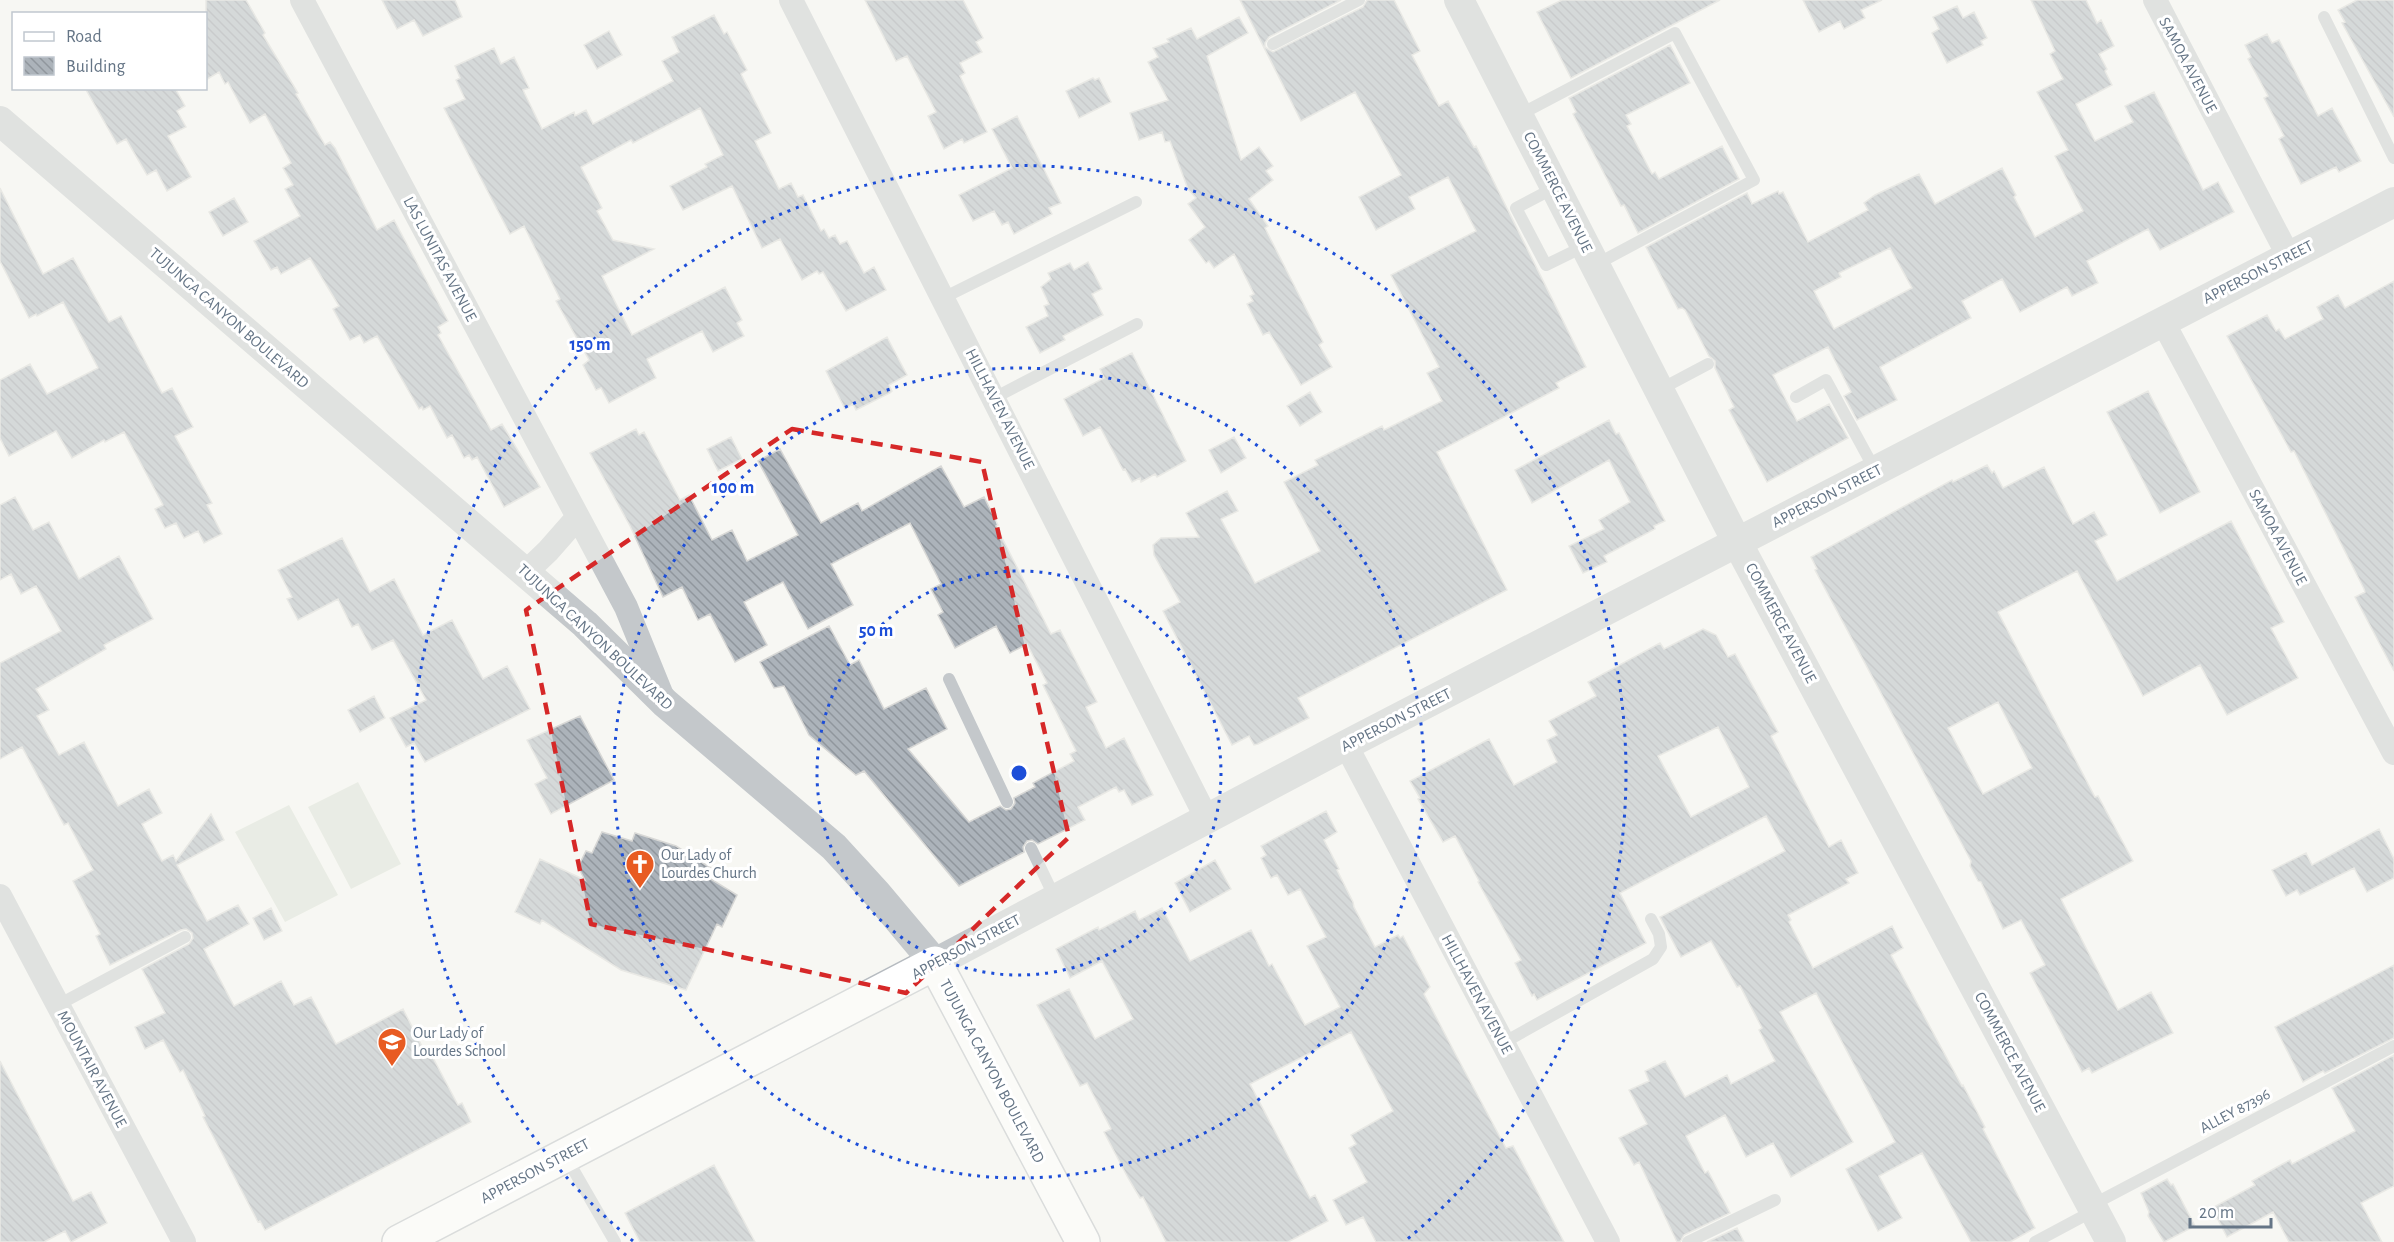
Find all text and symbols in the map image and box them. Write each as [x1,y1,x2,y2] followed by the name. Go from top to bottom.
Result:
[12,12,207,90] legend
[2156,15,2220,116] street label: SAMOA AVENUE
[66,28,102,46] text: Road
[66,58,126,76] text: Building
[1521,129,1595,255] street label: COMMERCE AVENUE
[400,194,480,324] street label: LAS LUNITAS AVENUE
[2200,237,2316,307] street label: APPERSON STREET
[146,245,312,391] street label: TUJUNGA CANYON BOULEVARD
[570,336,610,354] text: 150 m
[963,346,1037,472] street label: HILLHAVEN AVENUE
[1769,461,1885,531] street label: APPERSON STREET
[712,479,754,497] text: 100 m
[2246,487,2310,588] street label: SAMOA AVENUE
[1743,560,1819,686] street label: COMMERCE AVENUE
[514,561,676,713] street label: TUJUNGA CANYON BOULEVARD
[859,622,893,640] text: 50 m
[1338,685,1454,755] street label: APPERSON STREET
[1009,763,1029,783] centre of rings
[661,847,757,881] place label: Our Lady of Lourdes Church
[624,848,656,890] church icon: Our Lady of Lourdes Church
[909,911,1023,982] street label: APPERSON STREET
[1439,932,1515,1057] street label: HILLHAVEN AVENUE
[937,977,1047,1165] street label: TUJUNGA CANYON BOULEVARD
[1972,989,2048,1115] street label: COMMERCE AVENUE
[54,1008,130,1130] street label: MOUNTAIR AVENUE
[413,1025,506,1059] place label: Our Lady of Lourdes School
[376,1026,408,1068] school or university icon: Our Lady of Lourdes School
[2197,1086,2273,1136] street label: ALLEY 87396
[478,1135,592,1206] street label: APPERSON STREET
[2190,1191,2271,1229] scale bar
[2199,1204,2234,1222] text: 20 m

